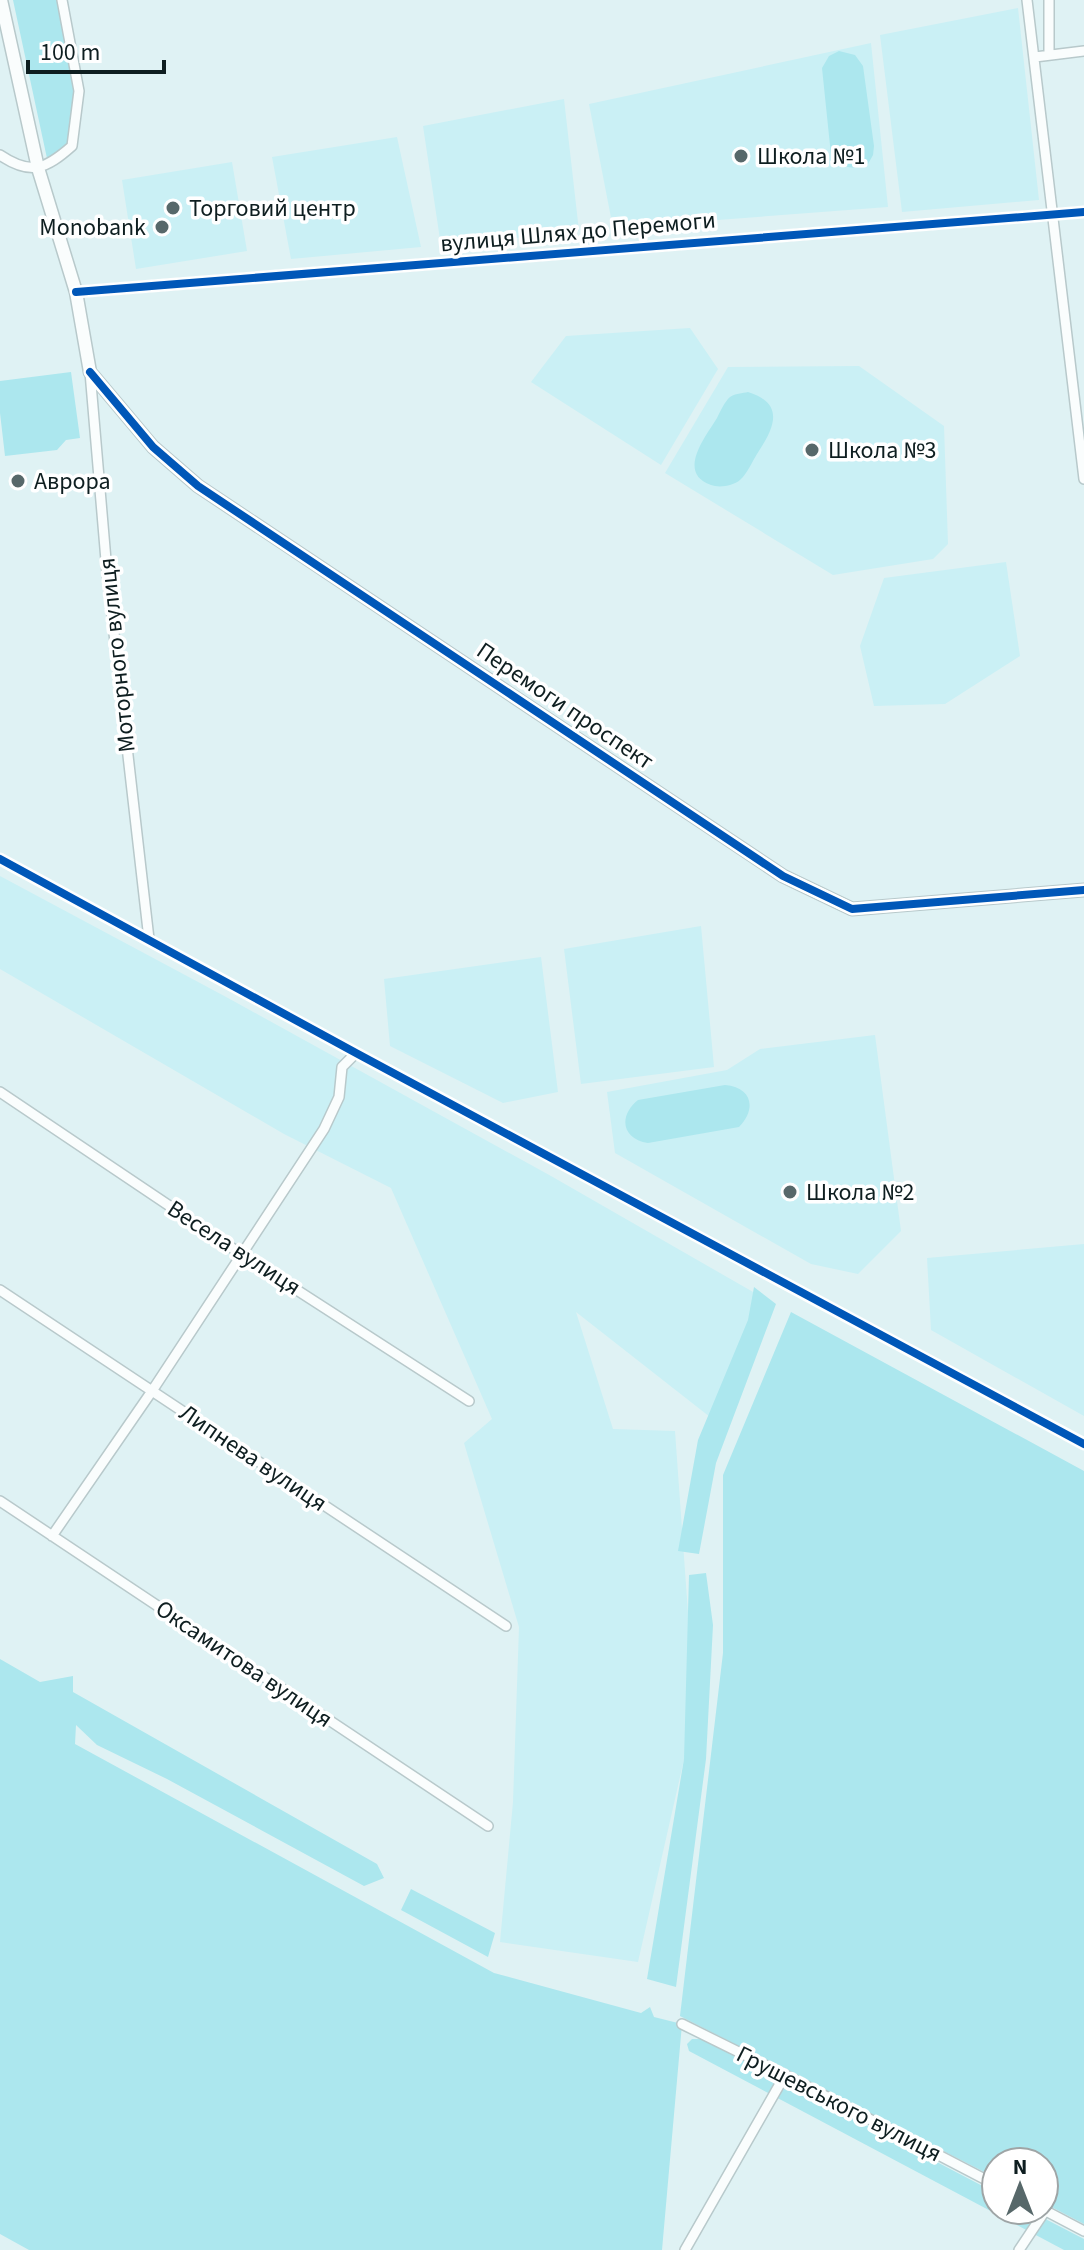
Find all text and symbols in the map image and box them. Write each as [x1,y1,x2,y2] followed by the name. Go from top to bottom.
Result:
[28,24,164,74] scale bar
[40,35,100,70] text: 100 m
[757,139,866,174] place label: Школа №1
[732,147,750,165] marker: Школа №1
[189,191,356,226] place label: Торговий центр
[164,199,182,217] marker: Торговий центр
[439,203,717,261] street label: вулиця Шлях до Перемоги
[39,210,146,245] place label: Monobank
[153,218,171,236] marker: Monobank
[828,433,937,468] place label: Школа №3
[803,441,821,459] marker: Школа №3
[34,464,111,499] place label: Аврора
[9,472,27,490] marker: Аврора
[89,556,145,754] street label: Моторного вулиця
[469,634,661,778] street label: Перемоги проспект
[806,1175,915,1210] place label: Школа №2
[781,1183,799,1201] marker: Школа №2
[160,1192,308,1304] street label: Весела вулиця
[172,1396,334,1520] street label: Липнева вулиця
[148,1592,340,1736] street label: Оксамитова вулиця
[730,2037,948,2171] street label: Грушевського вулиця
[980,2146,1060,2226] north arrow
[1013,2151,1027,2183] text: N

